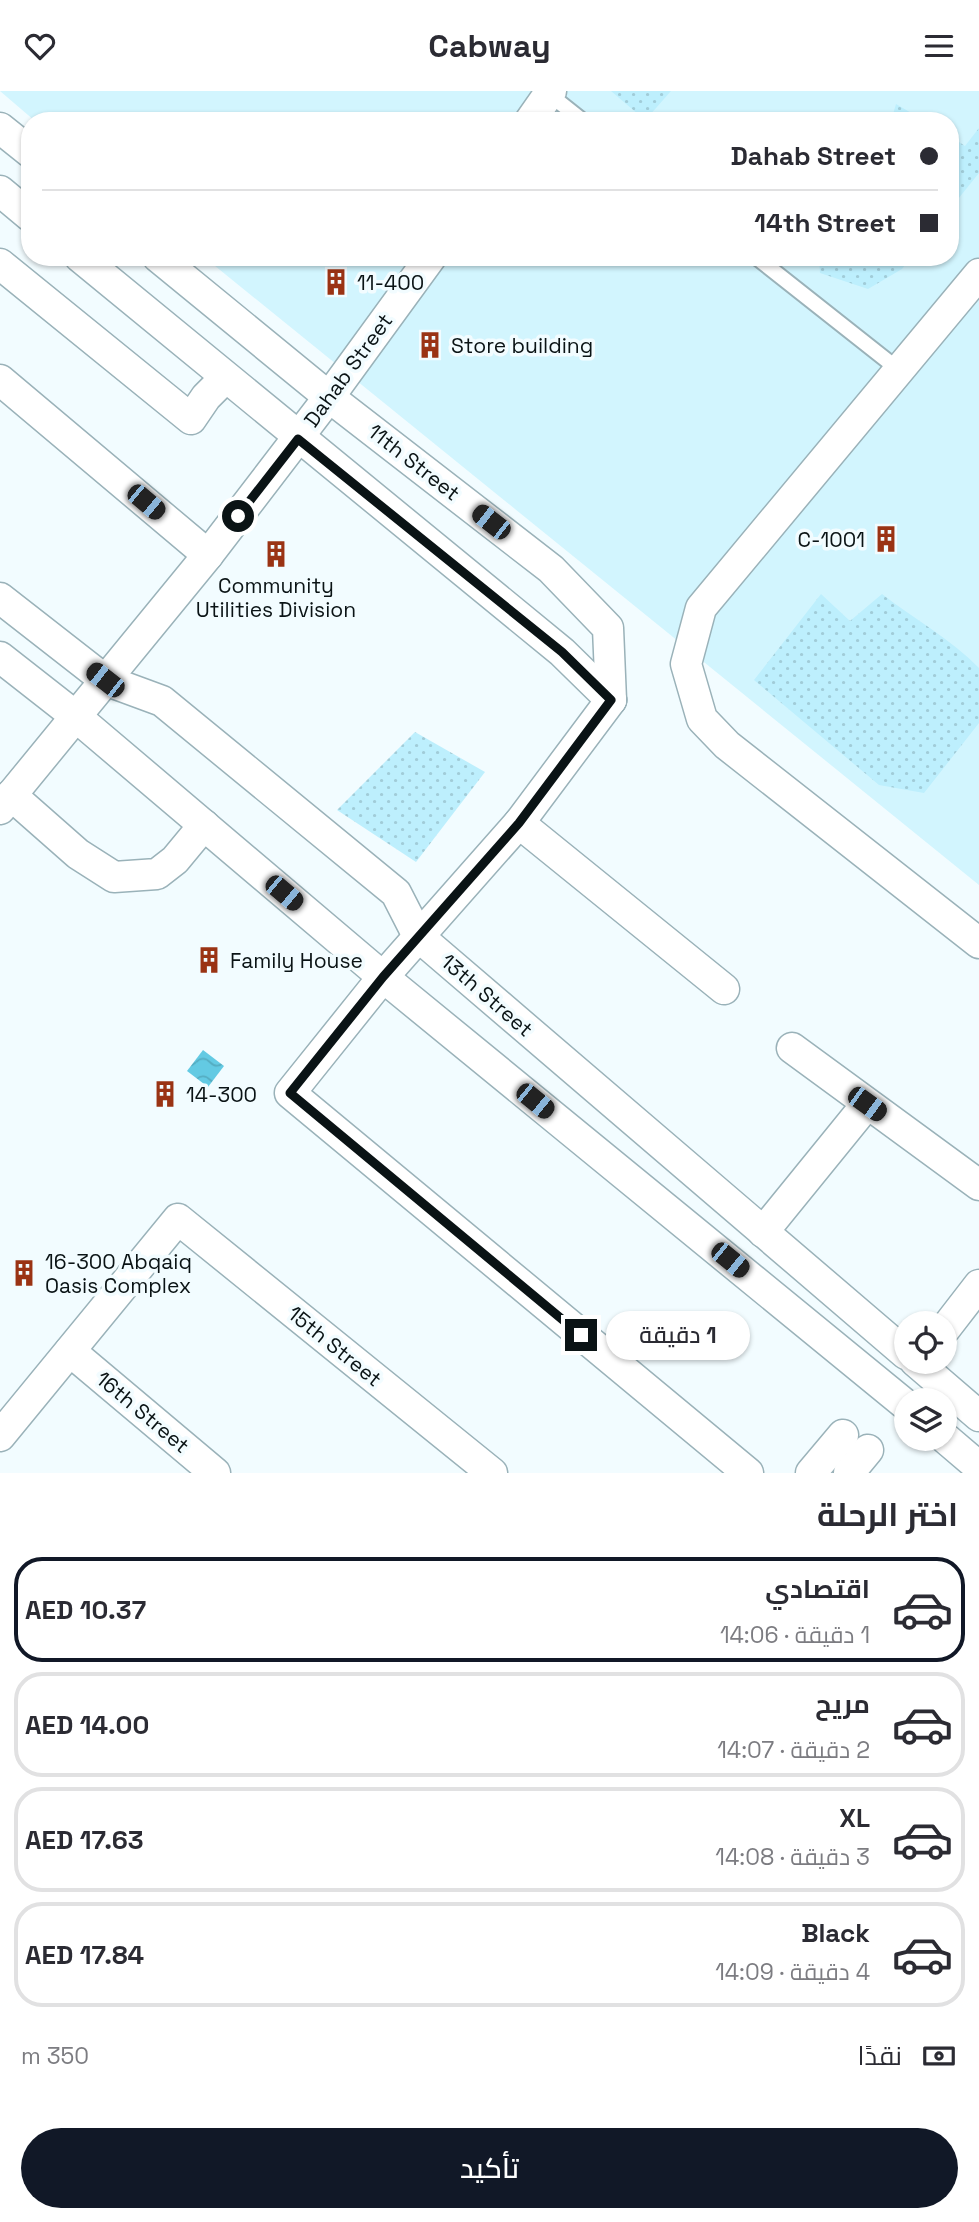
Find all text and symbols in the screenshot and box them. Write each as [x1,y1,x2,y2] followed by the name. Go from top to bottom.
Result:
[428,26,551,66] text: Cabway
[21,27,59,65] icon: heart
[920,27,958,65] icon: menu
[731,139,896,173] text: Dahab Street
[754,206,896,240] text: 14th Street
[321,267,351,297] building icon: 11-400
[357,269,424,296] place label: 11-400
[298,308,398,432] street label: Dahab Street
[415,330,445,360] building icon: Store building
[451,332,593,359] place label: Store building
[362,418,466,506] street label: 11th Street
[124,480,169,524] car
[222,500,254,532] route start
[468,501,515,543] car
[871,524,901,554] building icon: C-1001
[797,526,865,553] place label: C-1001
[261,539,291,569] building icon: Community Utilities Division
[196,572,356,623] place label: Community Utilities Division
[82,659,129,701] car
[262,871,307,915] car
[194,945,224,975] building icon: Family House
[230,947,363,974] place label: Family House
[435,948,539,1042] street label: 13th Street
[150,1079,180,1109] building icon: 14-300
[513,1080,558,1122] car
[186,1081,257,1108] place label: 14-300
[844,1083,891,1125] car
[708,1239,753,1281] car
[45,1248,192,1299] place label: 16-300 Abqaiq Oasis Complex
[9,1258,39,1288] building icon: 16-300 Abqaiq Oasis Complex
[282,1300,388,1392] street label: 15th Street
[606,1311,749,1359] callout: 1 دقيقة
[894,1311,957,1451] map controls
[894,1311,957,1374] button: locate
[565,1319,597,1351] route end
[639,1320,717,1350] text: 1 دقيقة
[91,1365,195,1459] street label: 16th Street
[894,1388,957,1451] button: layers
[817,1495,958,1535] text: اختر الرحلة
[765,1572,870,1606] text: اقتصادي
[891,1578,954,1641] icon: car
[25,1593,146,1627] text: AED 10.37
[720,1620,870,1650] text: 1 دقيقة · 14:06
[815,1687,870,1721] text: مريح
[891,1693,954,1756] icon: car
[25,1708,149,1742] text: AED 14.00
[717,1735,870,1765] text: 2 دقيقة · 14:07
[839,1801,870,1835] text: XL
[891,1808,954,1871] icon: car
[25,1823,144,1857] text: AED 17.63
[715,1842,870,1872] text: 3 دقيقة · 14:08
[801,1916,870,1950] text: Black
[891,1923,954,1986] icon: car
[25,1938,144,1972] text: AED 17.84
[715,1957,870,1987] text: 4 دقيقة · 14:09
[920,2037,958,2075] icon: cash
[858,2039,902,2073] text: نقدًا
[21,2041,89,2071] text: 350 m
[21,2128,958,2208] button: تأكيد

